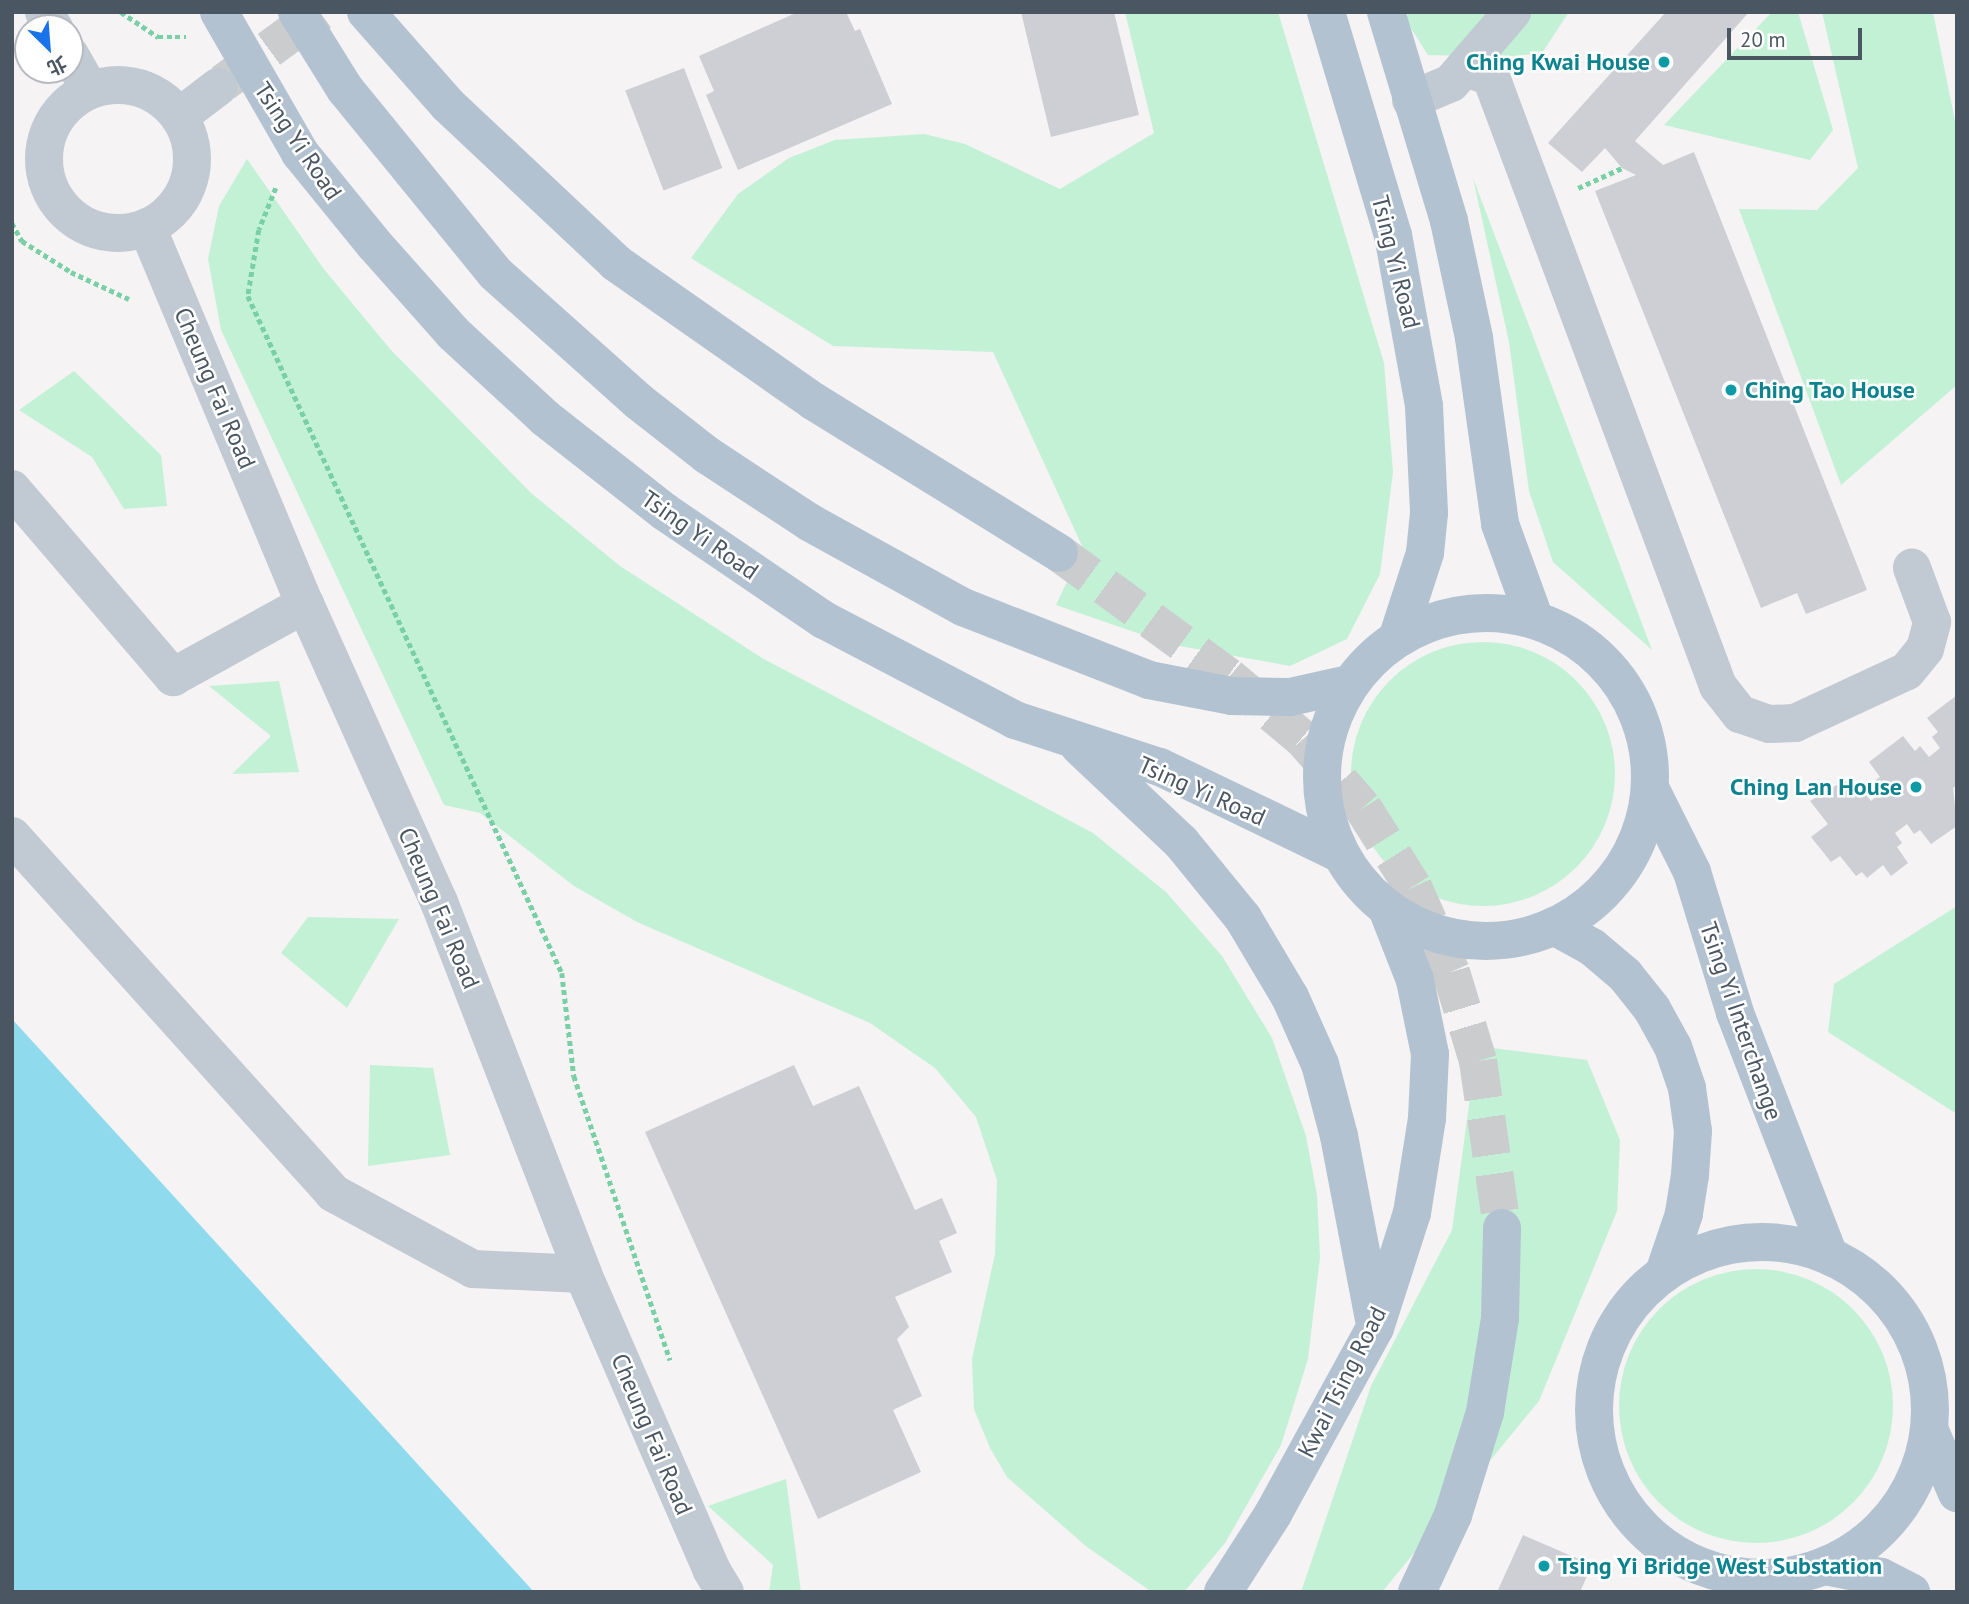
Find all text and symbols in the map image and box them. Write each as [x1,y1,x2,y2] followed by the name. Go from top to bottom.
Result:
[14,14,84,84] north arrow
[1731,14,1866,58] scale bar
[1740,26,1786,53] text: 20 m
[1466,48,1650,76] place label: Ching Kwai House
[43,51,71,81] text: 北
[1656,54,1672,70] marker: Ching Kwai House
[248,76,348,206] street label: Tsing Yi Road
[1365,192,1427,332] street label: Tsing Yi Road
[168,303,262,473] street label: Cheung Fai Road
[1745,376,1916,404] place label: Ching Tao House
[1723,382,1739,398] marker: Ching Tao House
[636,484,764,586] street label: Tsing Yi Road
[1134,750,1270,832] street label: Tsing Yi Road
[1730,773,1902,801] place label: Ching Lan House
[1908,779,1924,795] marker: Ching Lan House
[392,823,486,993] street label: Cheung Fai Road
[1693,918,1789,1124] street label: Tsing Yi Interchange
[1291,1301,1393,1463] street label: Kwai Tsing Road
[605,1349,699,1519] street label: Cheung Fai Road
[1558,1552,1883,1580] place label: Tsing Yi Bridge West Substation
[1536,1558,1552,1574] marker: Tsing Yi Bridge West Substation

